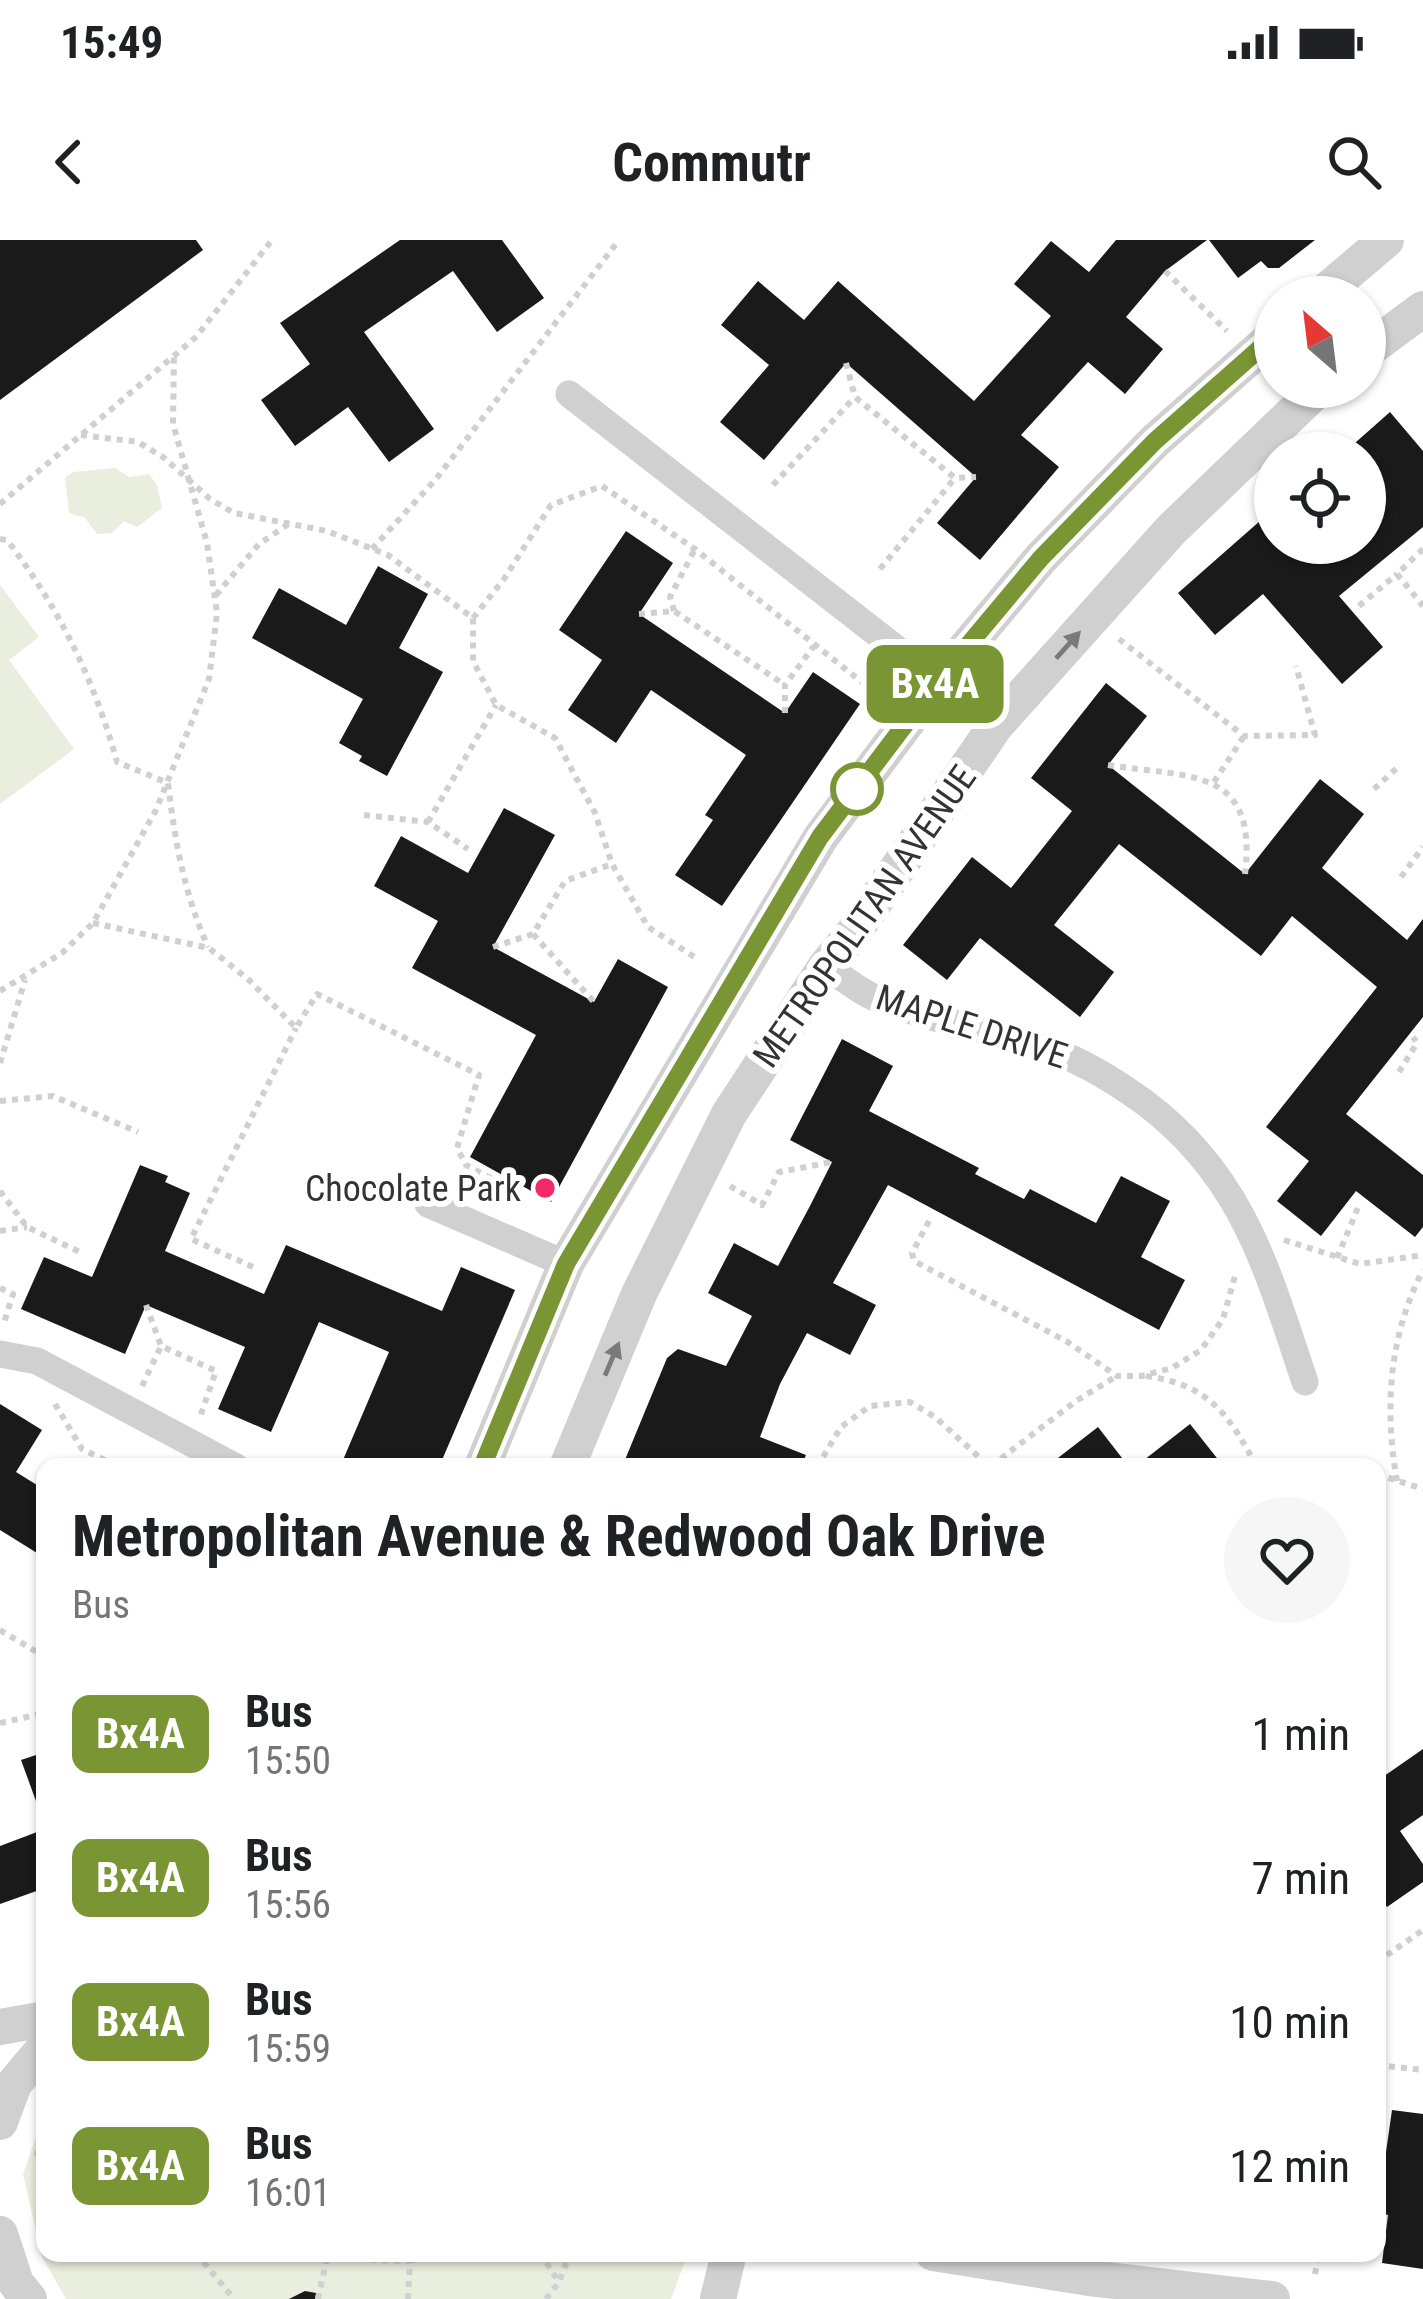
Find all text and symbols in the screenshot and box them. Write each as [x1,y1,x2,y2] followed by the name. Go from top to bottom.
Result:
[60,16,163,69] text: 15:49
[36,129,102,195] icon: back
[1321,129,1387,195] icon: search
[612,131,811,194] text: Commutr
[1254,276,1386,408] north arrow
[1254,276,1386,564] map controls
[1254,432,1386,564] button: locate
[1054,630,1081,659] one-way arrow
[851,645,1019,723] line badge: Bx4A
[891,659,979,708] text: Bx4A
[745,758,985,1075] street label: METROPOLITAN AVENUE
[832,764,882,814] unlabelled marker
[871,976,1072,1078] street label: MAPLE DRIVE
[305,1168,521,1210] place label: Chocolate Park
[532,1175,558,1201] marker: Chocolate Park
[603,1341,622,1377] one-way arrow
[1224,1497,1350,1623] button: heart
[72,1503,1046,1570] text: Metropolitan Avenue & Redwood Oak Drive
[72,1582,130,1628] text: Bus
[245,1685,313,1738] text: Bus
[1251,1708,1350,1761] text: 1 min
[96,1709,185,1758] text: Bx4A
[245,1738,331,1784] text: 15:50
[245,1829,313,1882] text: Bus
[1251,1852,1350,1905] text: 7 min
[96,1853,185,1902] text: Bx4A
[245,1882,331,1928] text: 15:56
[245,1973,313,2026] text: Bus
[1229,1996,1350,2049] text: 10 min
[96,1997,185,2046] text: Bx4A
[245,2026,331,2072] text: 15:59
[245,2117,313,2170] text: Bus
[1229,2140,1350,2193] text: 12 min
[96,2141,185,2190] text: Bx4A
[245,2170,331,2216] text: 16:01

